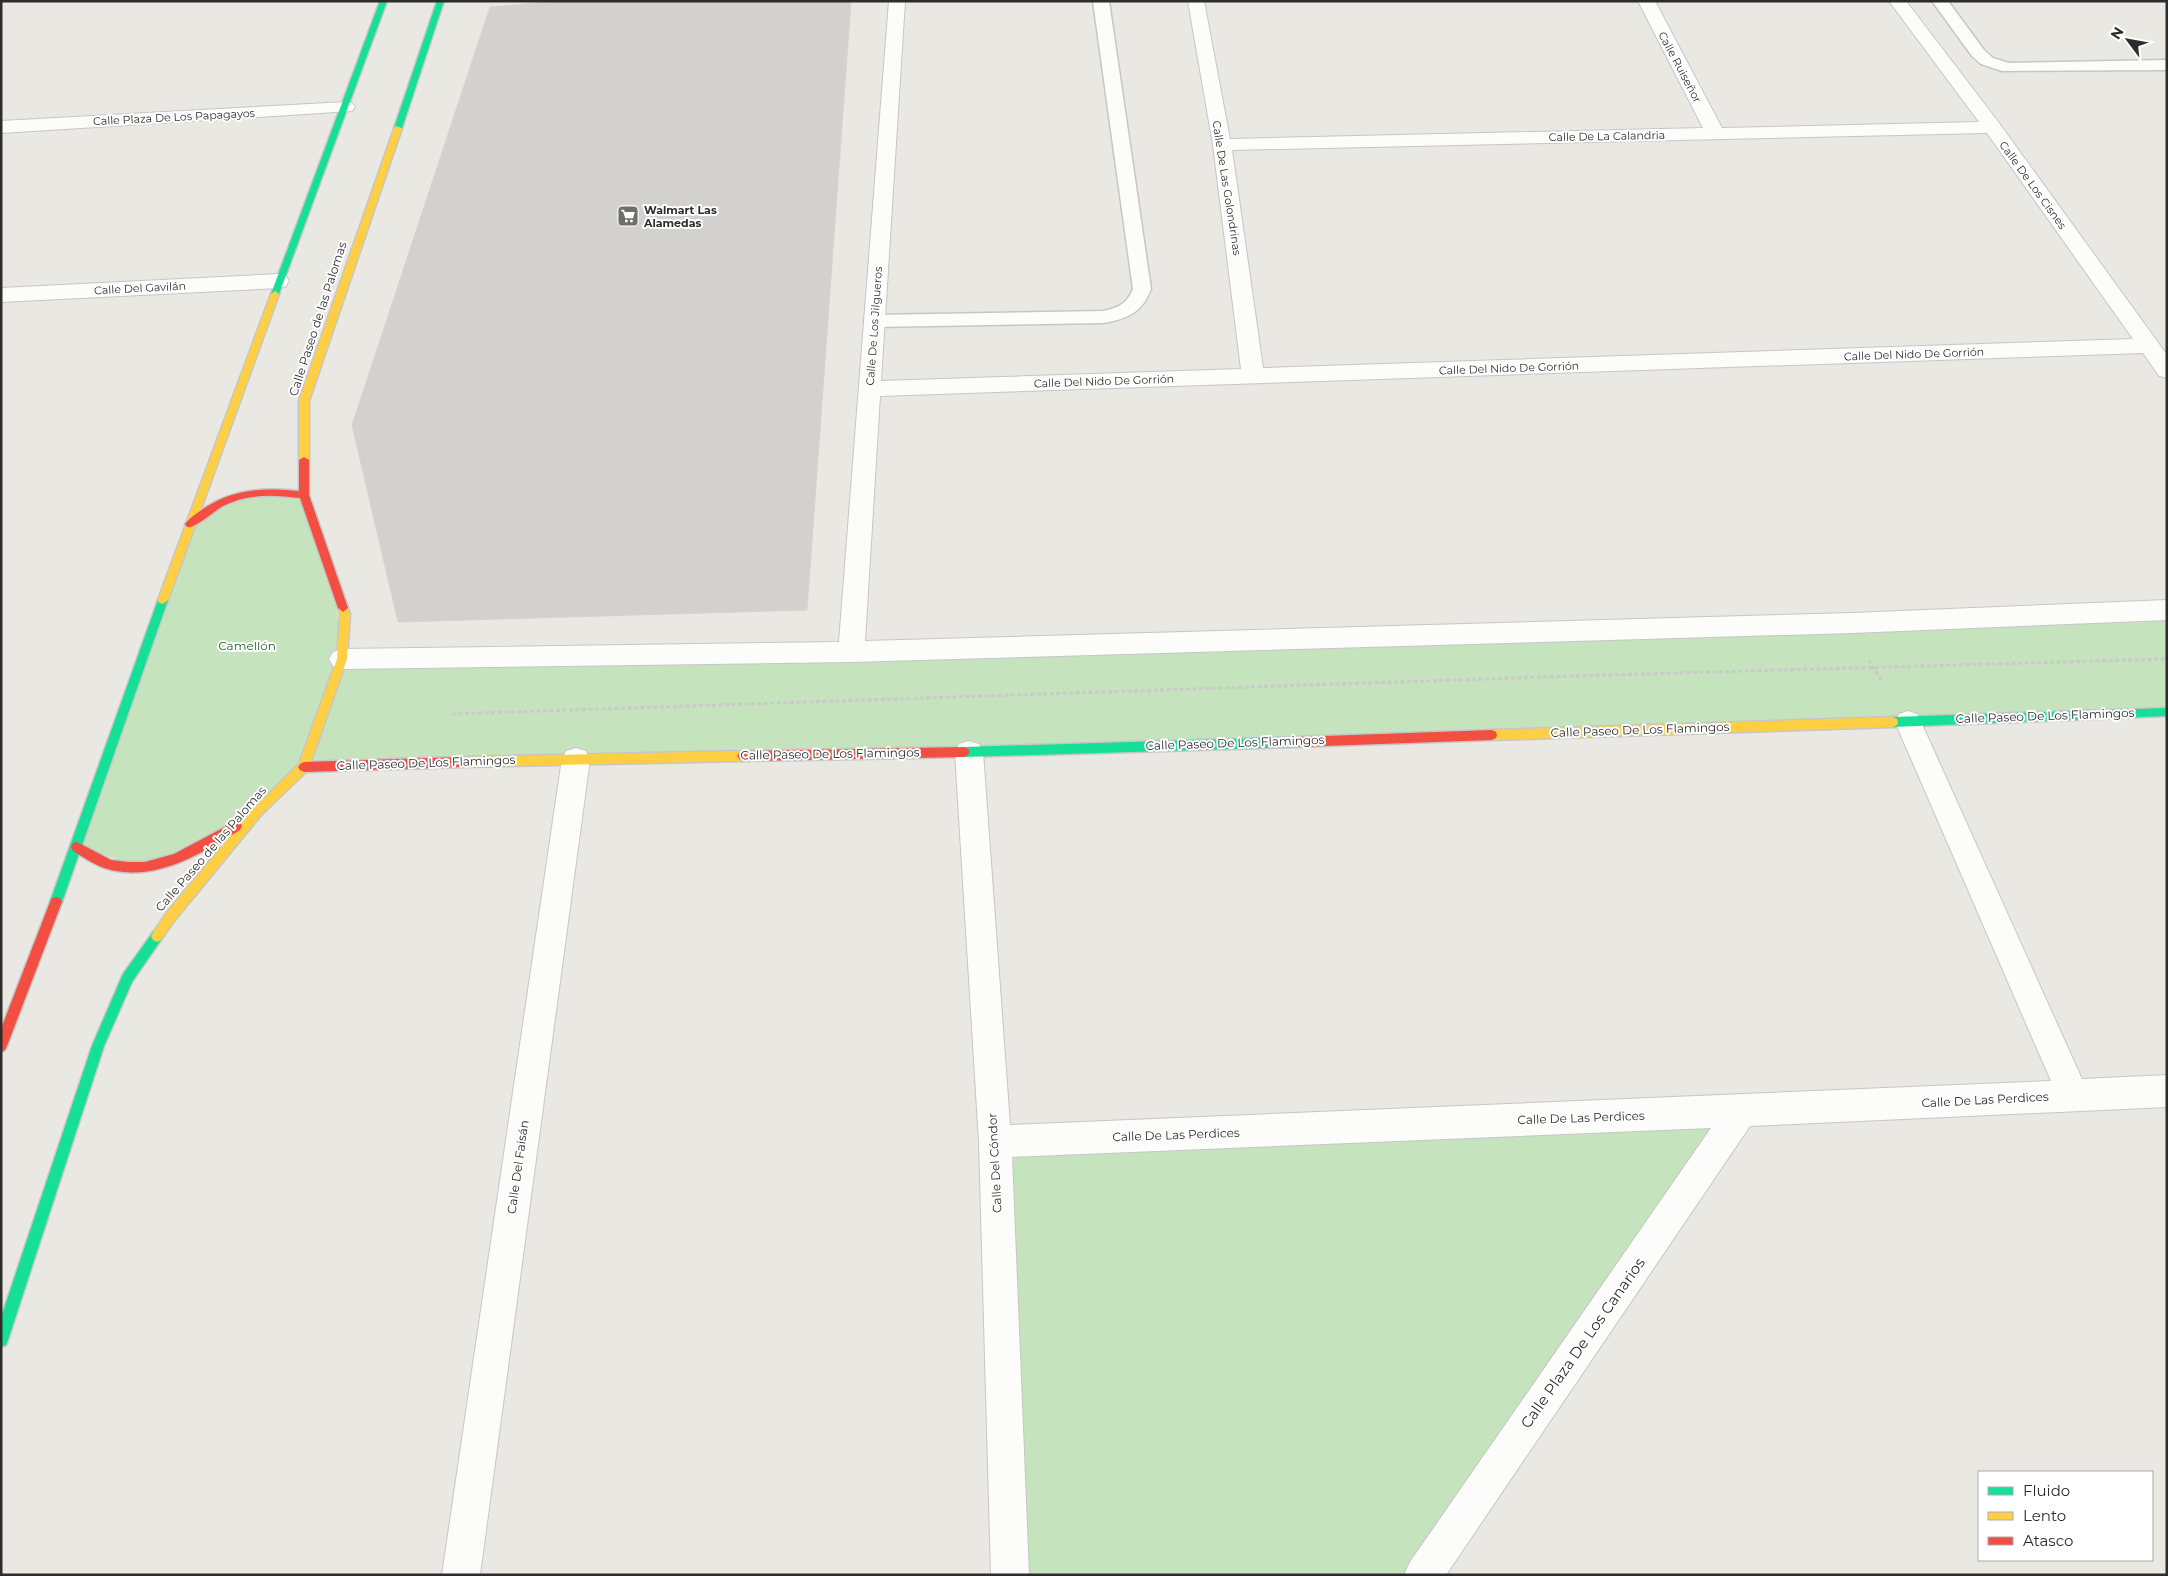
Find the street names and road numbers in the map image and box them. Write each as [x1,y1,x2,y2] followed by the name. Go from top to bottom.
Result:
[1655,29,1705,105] street label: Calle Ruiseñor
[93,106,256,128] street label: Calle Plaza De Los Papagayos
[1209,120,1245,257] street label: Calle De Las Golondrinas
[1549,128,1665,144] street label: Calle De La Calandria
[1996,138,2070,232] street label: Calle De Los Cisnes
[285,240,350,398] street label: Calle Paseo de las Palomas
[863,265,885,386] street label: Calle De Los Jilgueros
[94,279,186,297] street label: Calle Del Gavilán
[1844,345,1984,363] street label: Calle Del Nido De Gorrión
[1439,359,1579,377] street label: Calle Del Nido De Gorrión
[1034,372,1174,390] street label: Calle Del Nido De Gorrión
[1955,705,2135,726] street label: Calle Paseo De Los Flamingos
[1550,719,1730,740] street label: Calle Paseo De Los Flamingos
[1145,732,1325,753] street label: Calle Paseo De Los Flamingos
[740,744,920,763] street label: Calle Paseo De Los Flamingos
[336,752,516,773] street label: Calle Paseo De Los Flamingos
[152,783,269,914] street label: Calle Paseo de las Palomas
[1921,1089,2049,1110] street label: Calle De Las Perdices
[1517,1108,1645,1127] street label: Calle De Las Perdices
[984,1112,1005,1213] street label: Calle Del Cóndor
[503,1119,532,1215] street label: Calle Del Faisán
[1112,1125,1240,1144] street label: Calle De Las Perdices
[1516,1254,1649,1432] street label: Calle Plaza De Los Canarios

